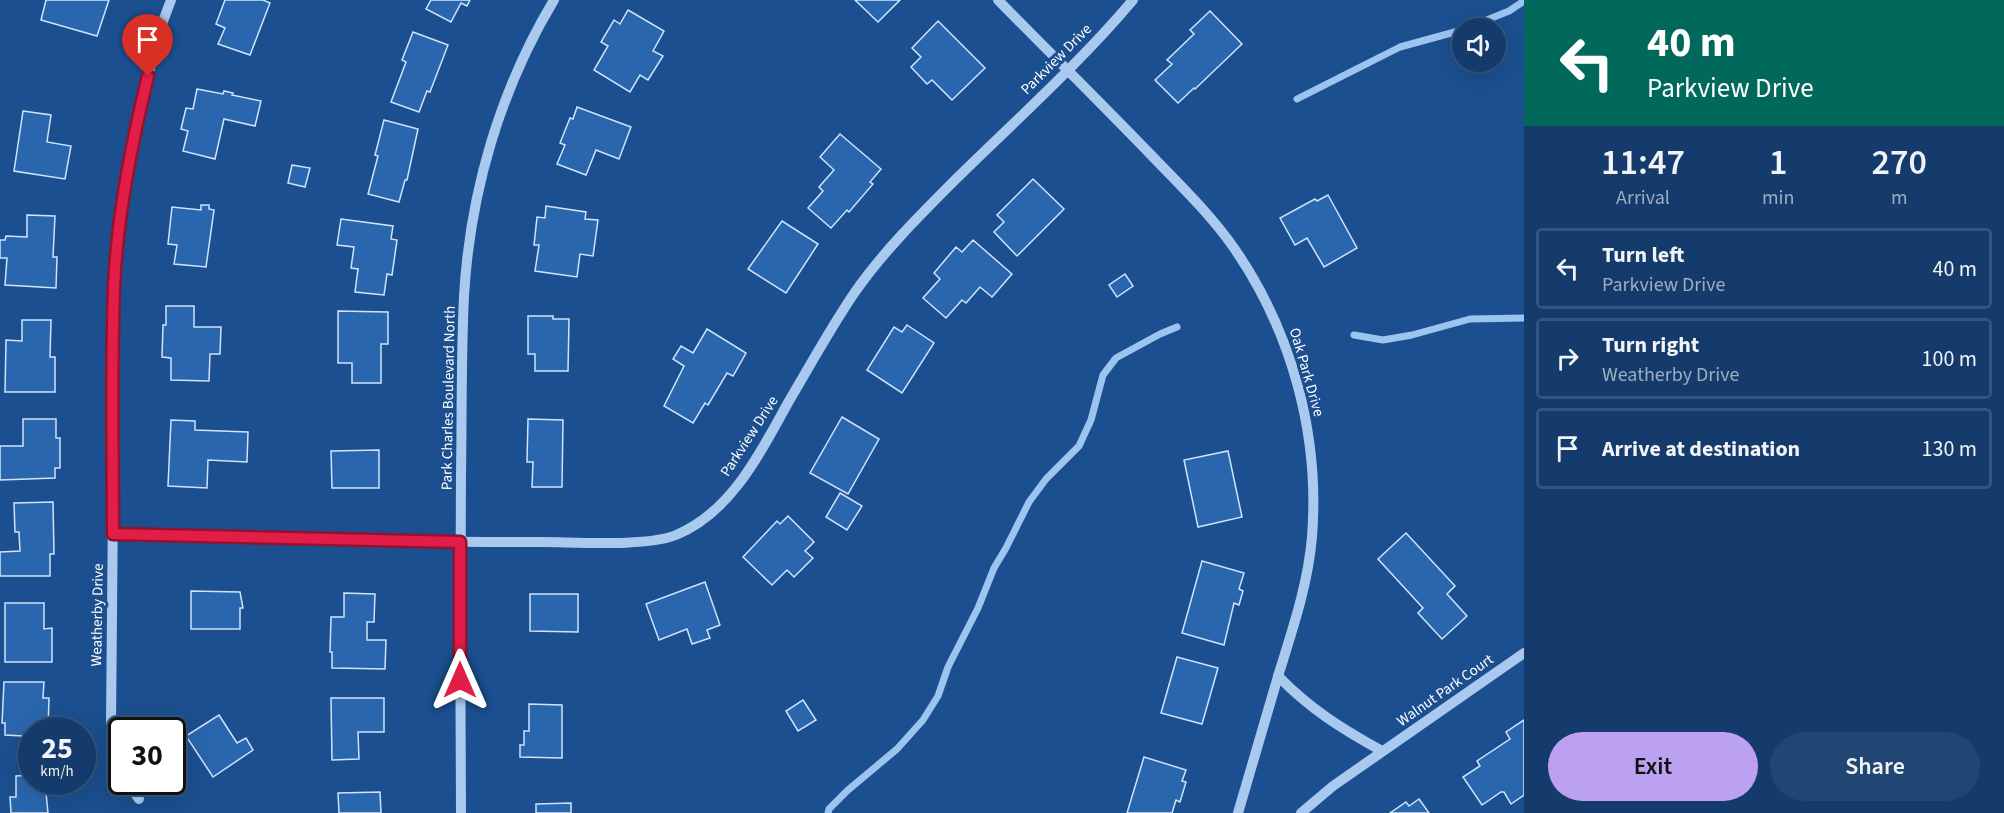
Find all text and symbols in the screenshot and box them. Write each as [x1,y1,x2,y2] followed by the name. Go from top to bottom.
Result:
[1647,13,1736,73] text: 40 m
[122,14,173,76] pin
[1452,18,1506,72] map controls
[1452,18,1506,72] button: sound
[1016,19,1097,100] street label: Parkview Drive
[131,23,164,56] icon: arrive
[1548,24,1626,102] icon: left
[1647,69,1814,108] text: Parkview Drive
[1601,137,1685,188] text: 11:47
[1769,137,1787,188] text: 1
[1871,137,1927,188] text: 270
[1616,184,1670,212] text: Arrival
[1762,184,1794,212] text: min
[1891,184,1907,212] text: m
[1602,239,1684,271] text: Turn left
[1551,252,1584,285] icon: left
[1932,253,1977,285] text: 40 m
[1602,271,1725,299] text: Parkview Drive
[436,306,461,490] street label: Park Charles Boulevard North
[1284,325,1329,419] street label: Oak Park Drive
[1602,329,1699,361] text: Turn right
[1551,342,1584,375] icon: right
[1922,343,1977,375] text: 100 m
[1602,361,1739,389] text: Weatherby Drive
[715,392,783,481] street label: Parkview Drive
[1551,432,1584,465] icon: arrive
[1602,433,1800,465] text: Arrive at destination
[1922,433,1977,465] text: 130 m
[86,563,109,667] street label: Weatherby Drive
[428,648,492,712] position arrow
[1393,649,1498,732] street label: Walnut Park Court
[108,717,186,795] speed limit sign: 30
[41,727,73,770] text: 25
[1548,732,1758,801] button: Exit
[1770,732,1980,801] button: Share
[40,761,74,782] text: km/h

